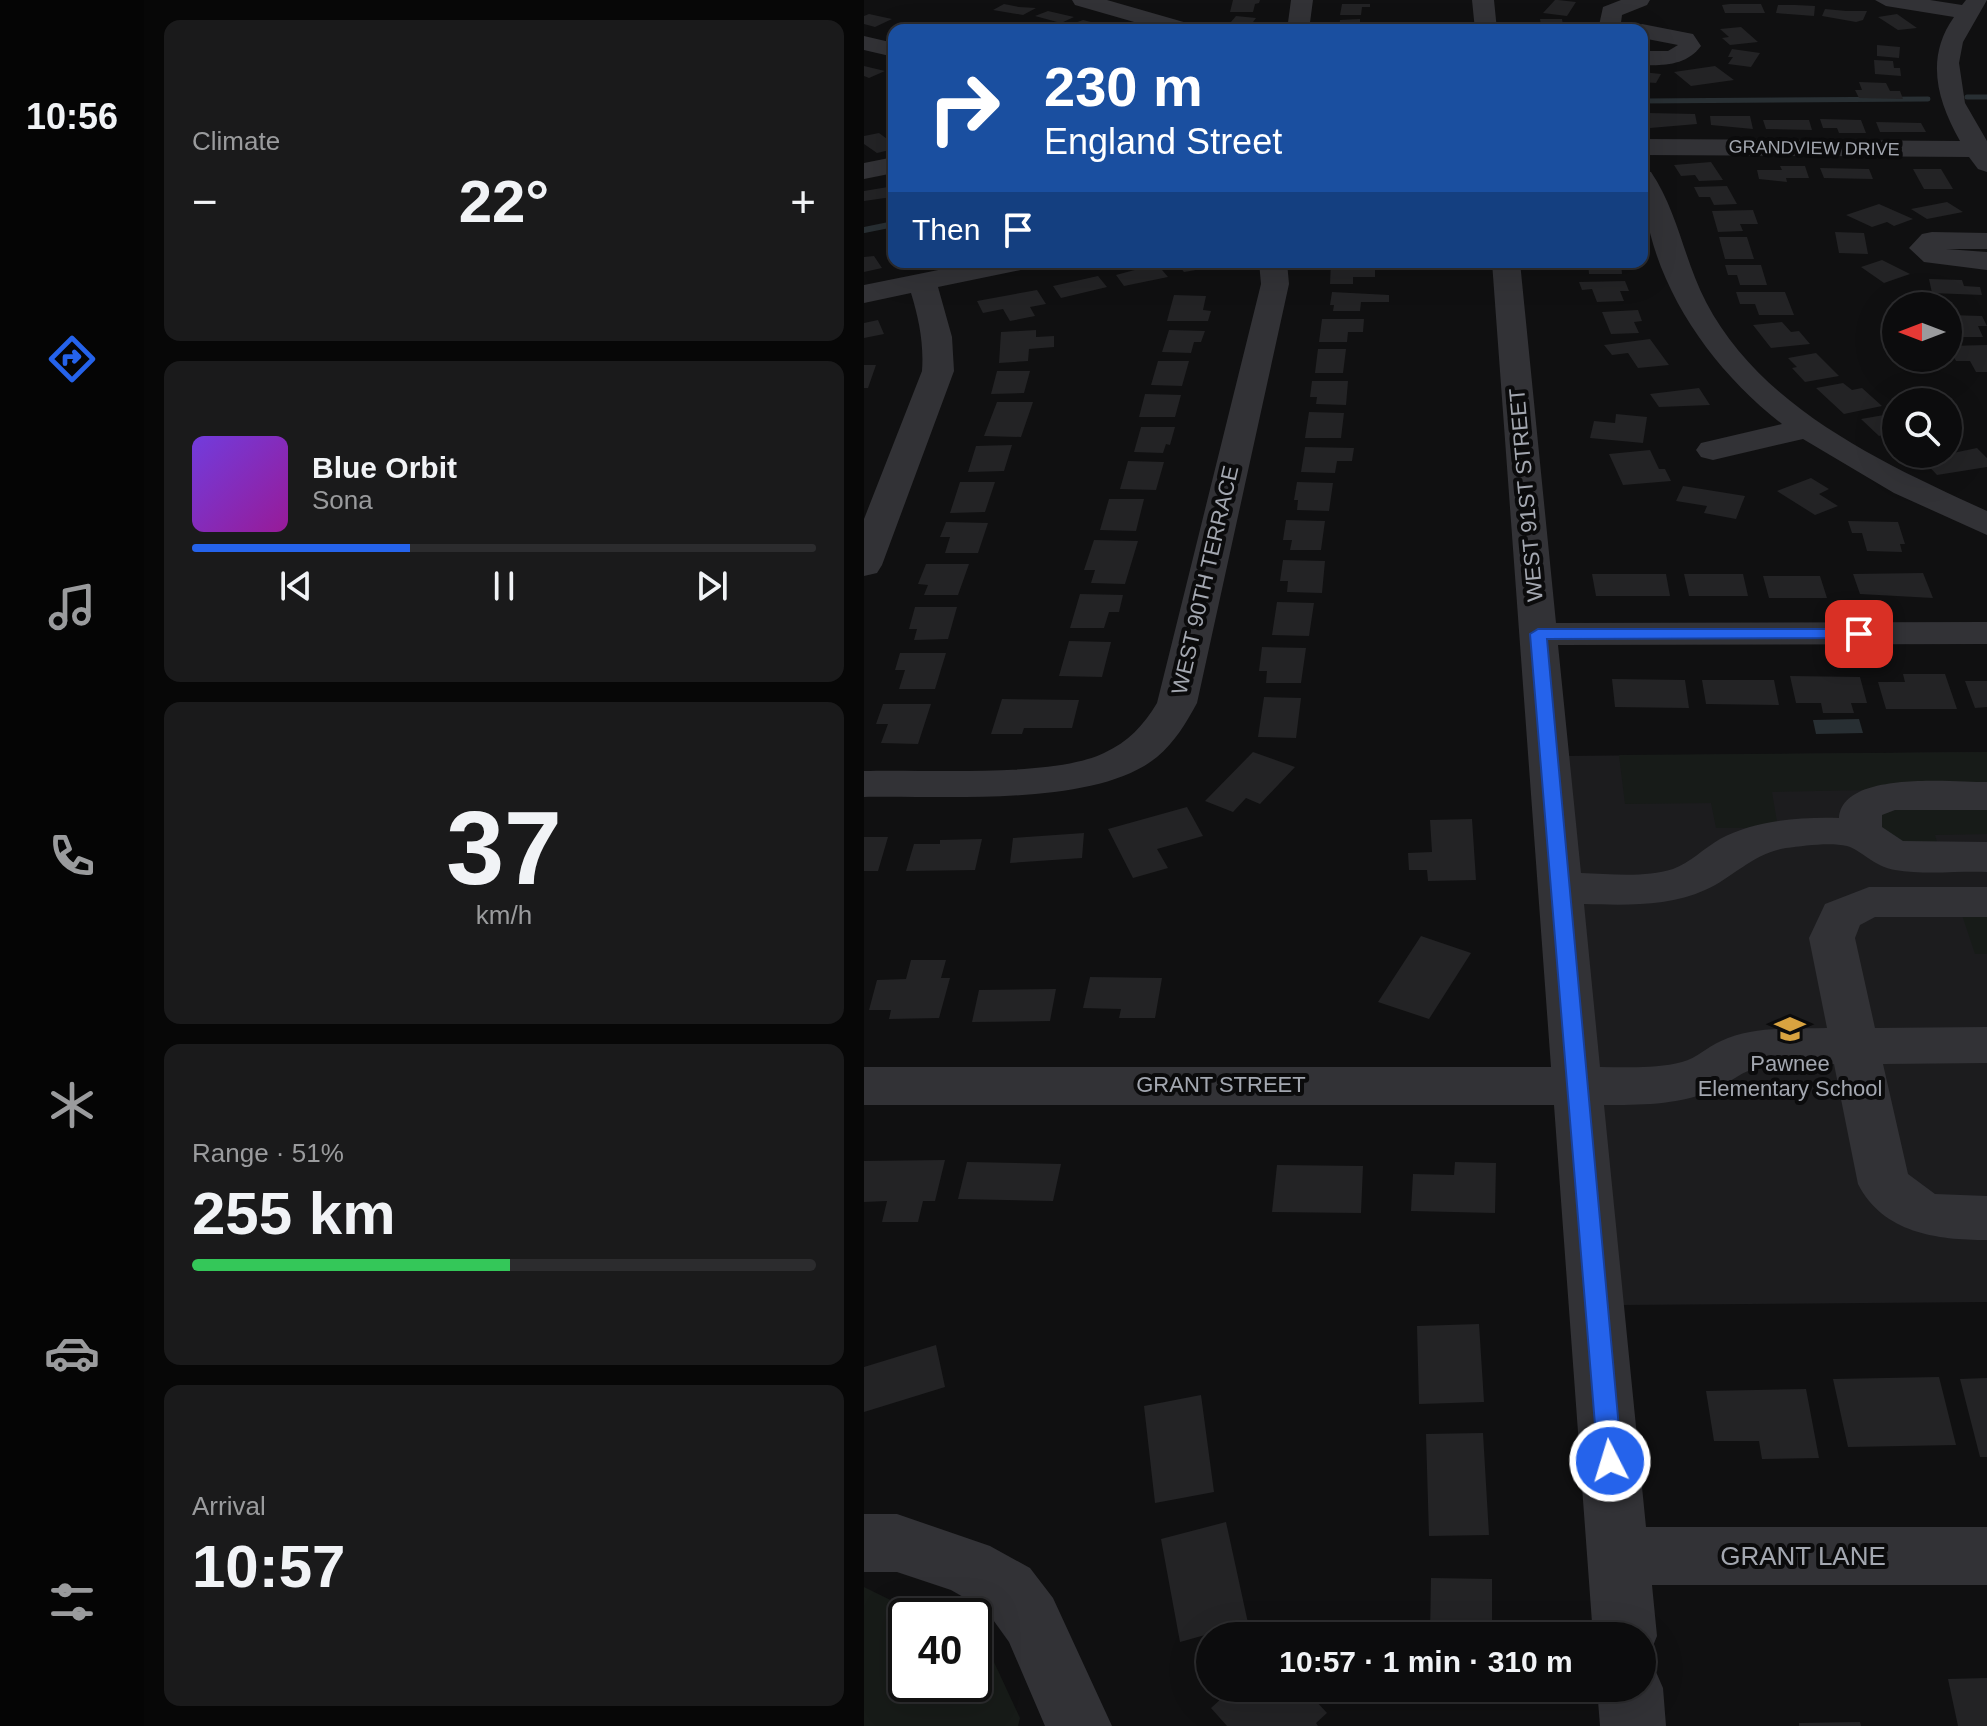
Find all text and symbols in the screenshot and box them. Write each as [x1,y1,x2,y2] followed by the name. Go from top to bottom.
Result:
[1044,55,1203,118] text: 230 m
[912,56,1016,160] icon: right
[26,96,118,137] text: 10:56
[1044,121,1282,162] text: England Street
[192,126,280,156] text: Climate
[1728,137,1900,159] street label: GRANDVIEW DRIVE
[459,168,549,235] text: 22°
[192,177,218,226] text: −
[790,177,816,226] text: +
[996,208,1040,252] icon: arrive
[912,213,980,246] text: Then
[1882,292,1962,372] north arrow
[1882,292,1962,468] map controls
[44,331,100,387] icon: directions
[1504,387,1548,603] street label: WEST 91ST STREET
[1882,388,1962,468] button: search
[312,451,457,484] text: Blue Orbit
[1167,463,1243,697] street label: WEST 90TH TERRACE
[312,485,373,515] text: Sona
[274,564,318,608] icon: previous
[482,564,526,608] icon: pause
[690,564,734,608] icon: next
[44,579,100,635] icon: music
[1825,600,1893,668] pin
[1837,612,1881,656] icon: arrive
[446,790,562,906] text: 37
[44,828,100,884] icon: phone
[476,900,532,930] text: km/h
[1773,1012,1807,1046] school or university icon: Pawnee Elementary School
[1698,1051,1882,1101] place label: Pawnee Elementary School
[1136,1072,1306,1097] street label: GRANT STREET
[44,1077,100,1133] icon: climate
[192,1138,344,1168] text: Range · 51%
[192,1180,396,1247] text: 255 km
[44,1325,100,1381] icon: car
[1568,1419,1652,1503] position arrow
[192,1491,266,1521] text: Arrival
[192,1533,345,1600] text: 10:57
[1720,1541,1886,1571] street label: GRANT LANE
[44,1574,100,1630] icon: filters
[888,1598,992,1702] speed limit sign: 40
[1279,1645,1573,1678] text: 10:57 · 1 min · 310 m

